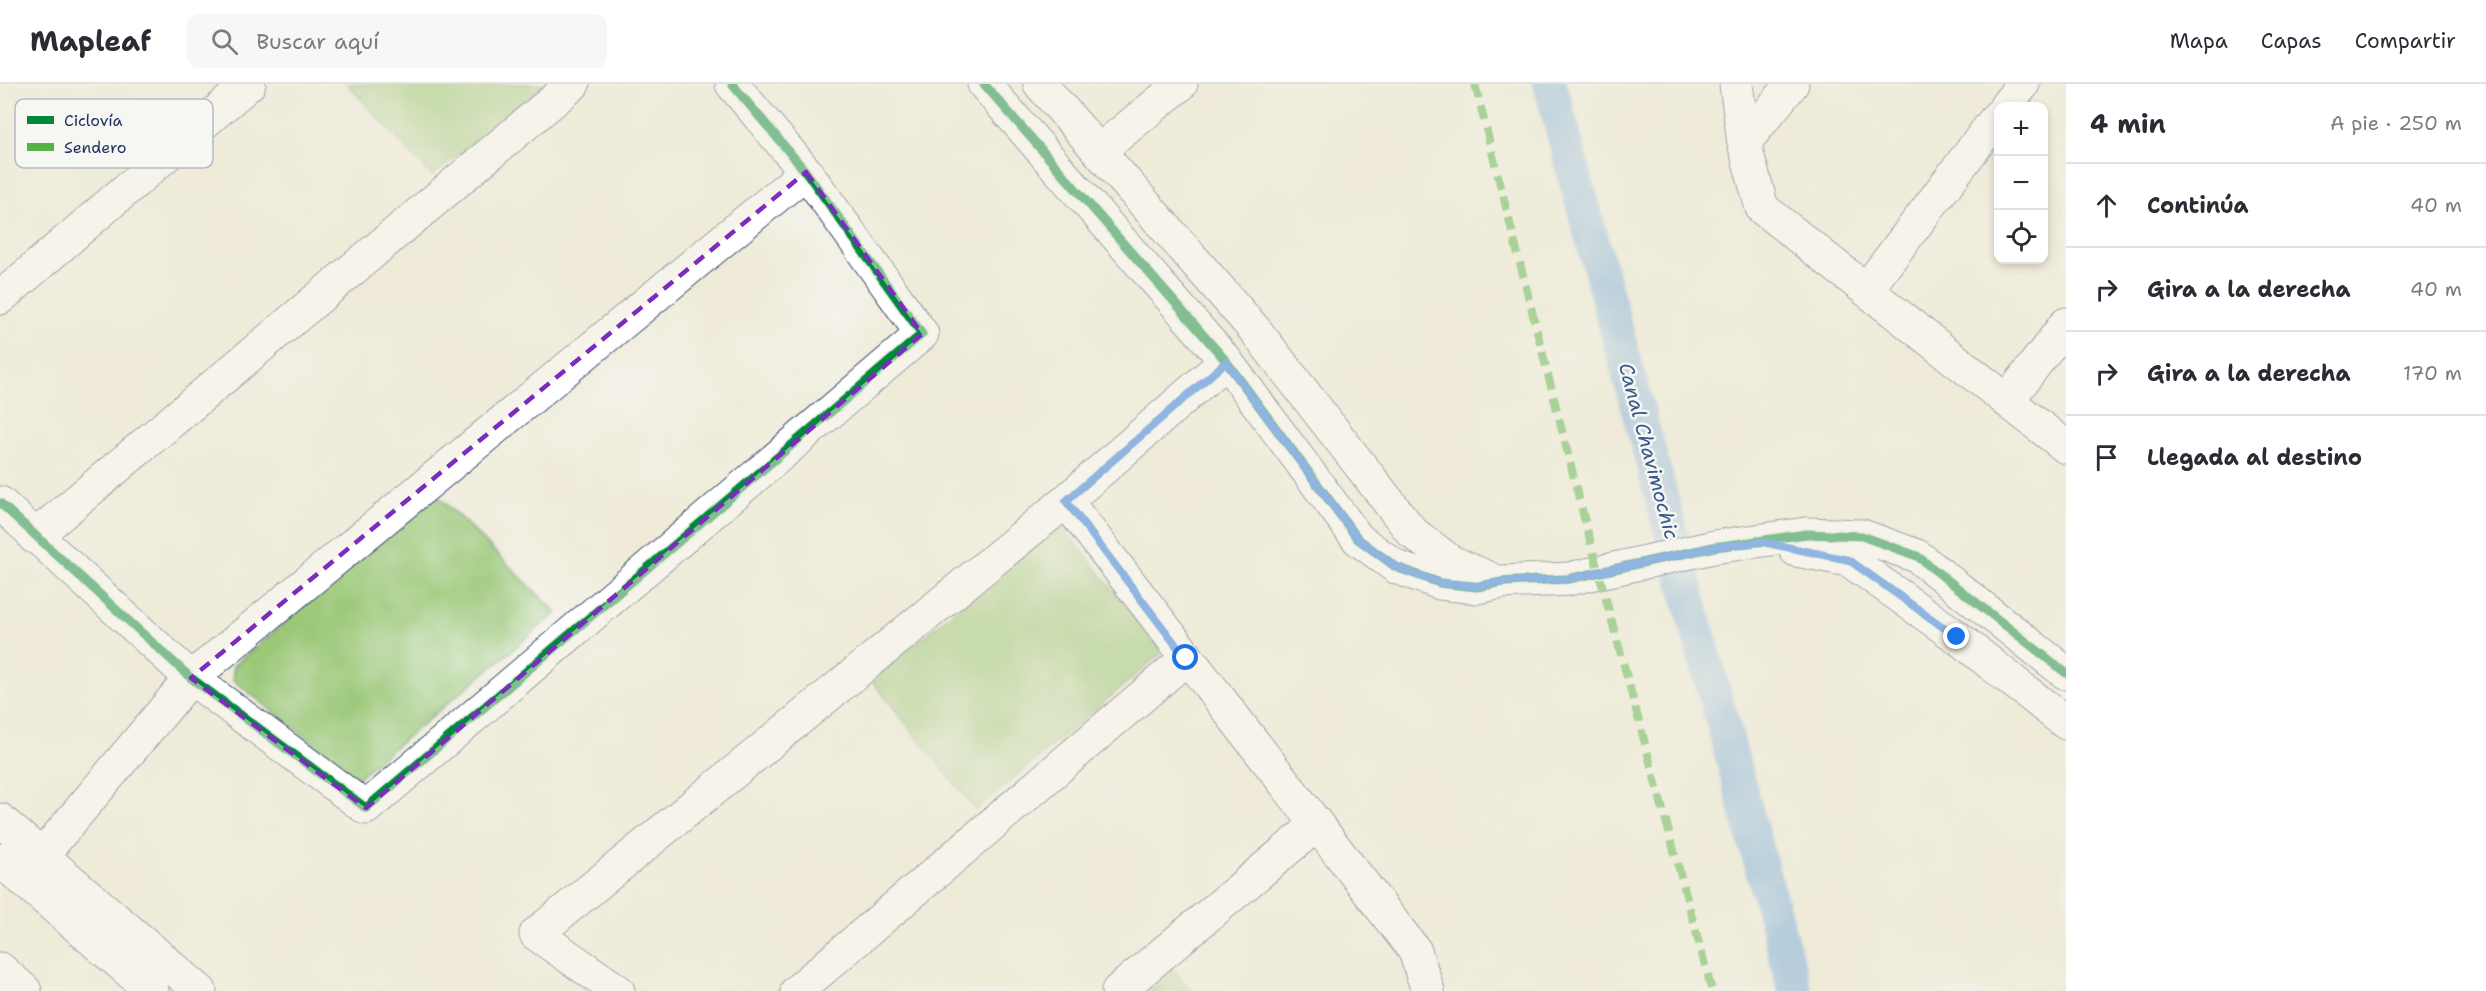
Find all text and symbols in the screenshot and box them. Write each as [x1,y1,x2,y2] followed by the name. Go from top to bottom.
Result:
[187,14,607,68] search box
[30,22,151,60] text: Mapleaf
[208,25,241,58] icon: search
[256,27,379,56] text: Buscar aquí
[2170,27,2228,55] text: Mapa
[2261,27,2322,55] text: Capas
[2355,27,2456,55] text: Compartir
[15,99,213,168] legend
[1994,102,2048,264] map controls
[1994,102,2048,156] button: +
[2090,106,2166,141] text: 4 min
[64,110,123,131] text: Ciclovía
[2330,110,2462,136] text: A pie · 250 m
[64,137,126,158] text: Sendero
[1994,156,2048,210] button: −
[2090,189,2123,222] icon: ahead
[2147,191,2249,220] text: Continúa
[2410,192,2462,218] text: 40 m
[1994,210,2048,264] button: locate
[2090,273,2123,306] icon: right
[2147,275,2351,304] text: Gira a la derecha
[2410,276,2462,302] text: 40 m
[2090,357,2123,390] icon: right
[2147,359,2351,388] text: Gira a la derecha
[1613,360,1685,542] water label: Canal Chavimochic
[2403,360,2462,386] text: 170 m
[2090,441,2123,474] icon: arrive
[2147,443,2362,472] text: Llegada al destino
[1943,623,1969,649] route end
[1172,644,1198,670] route start

